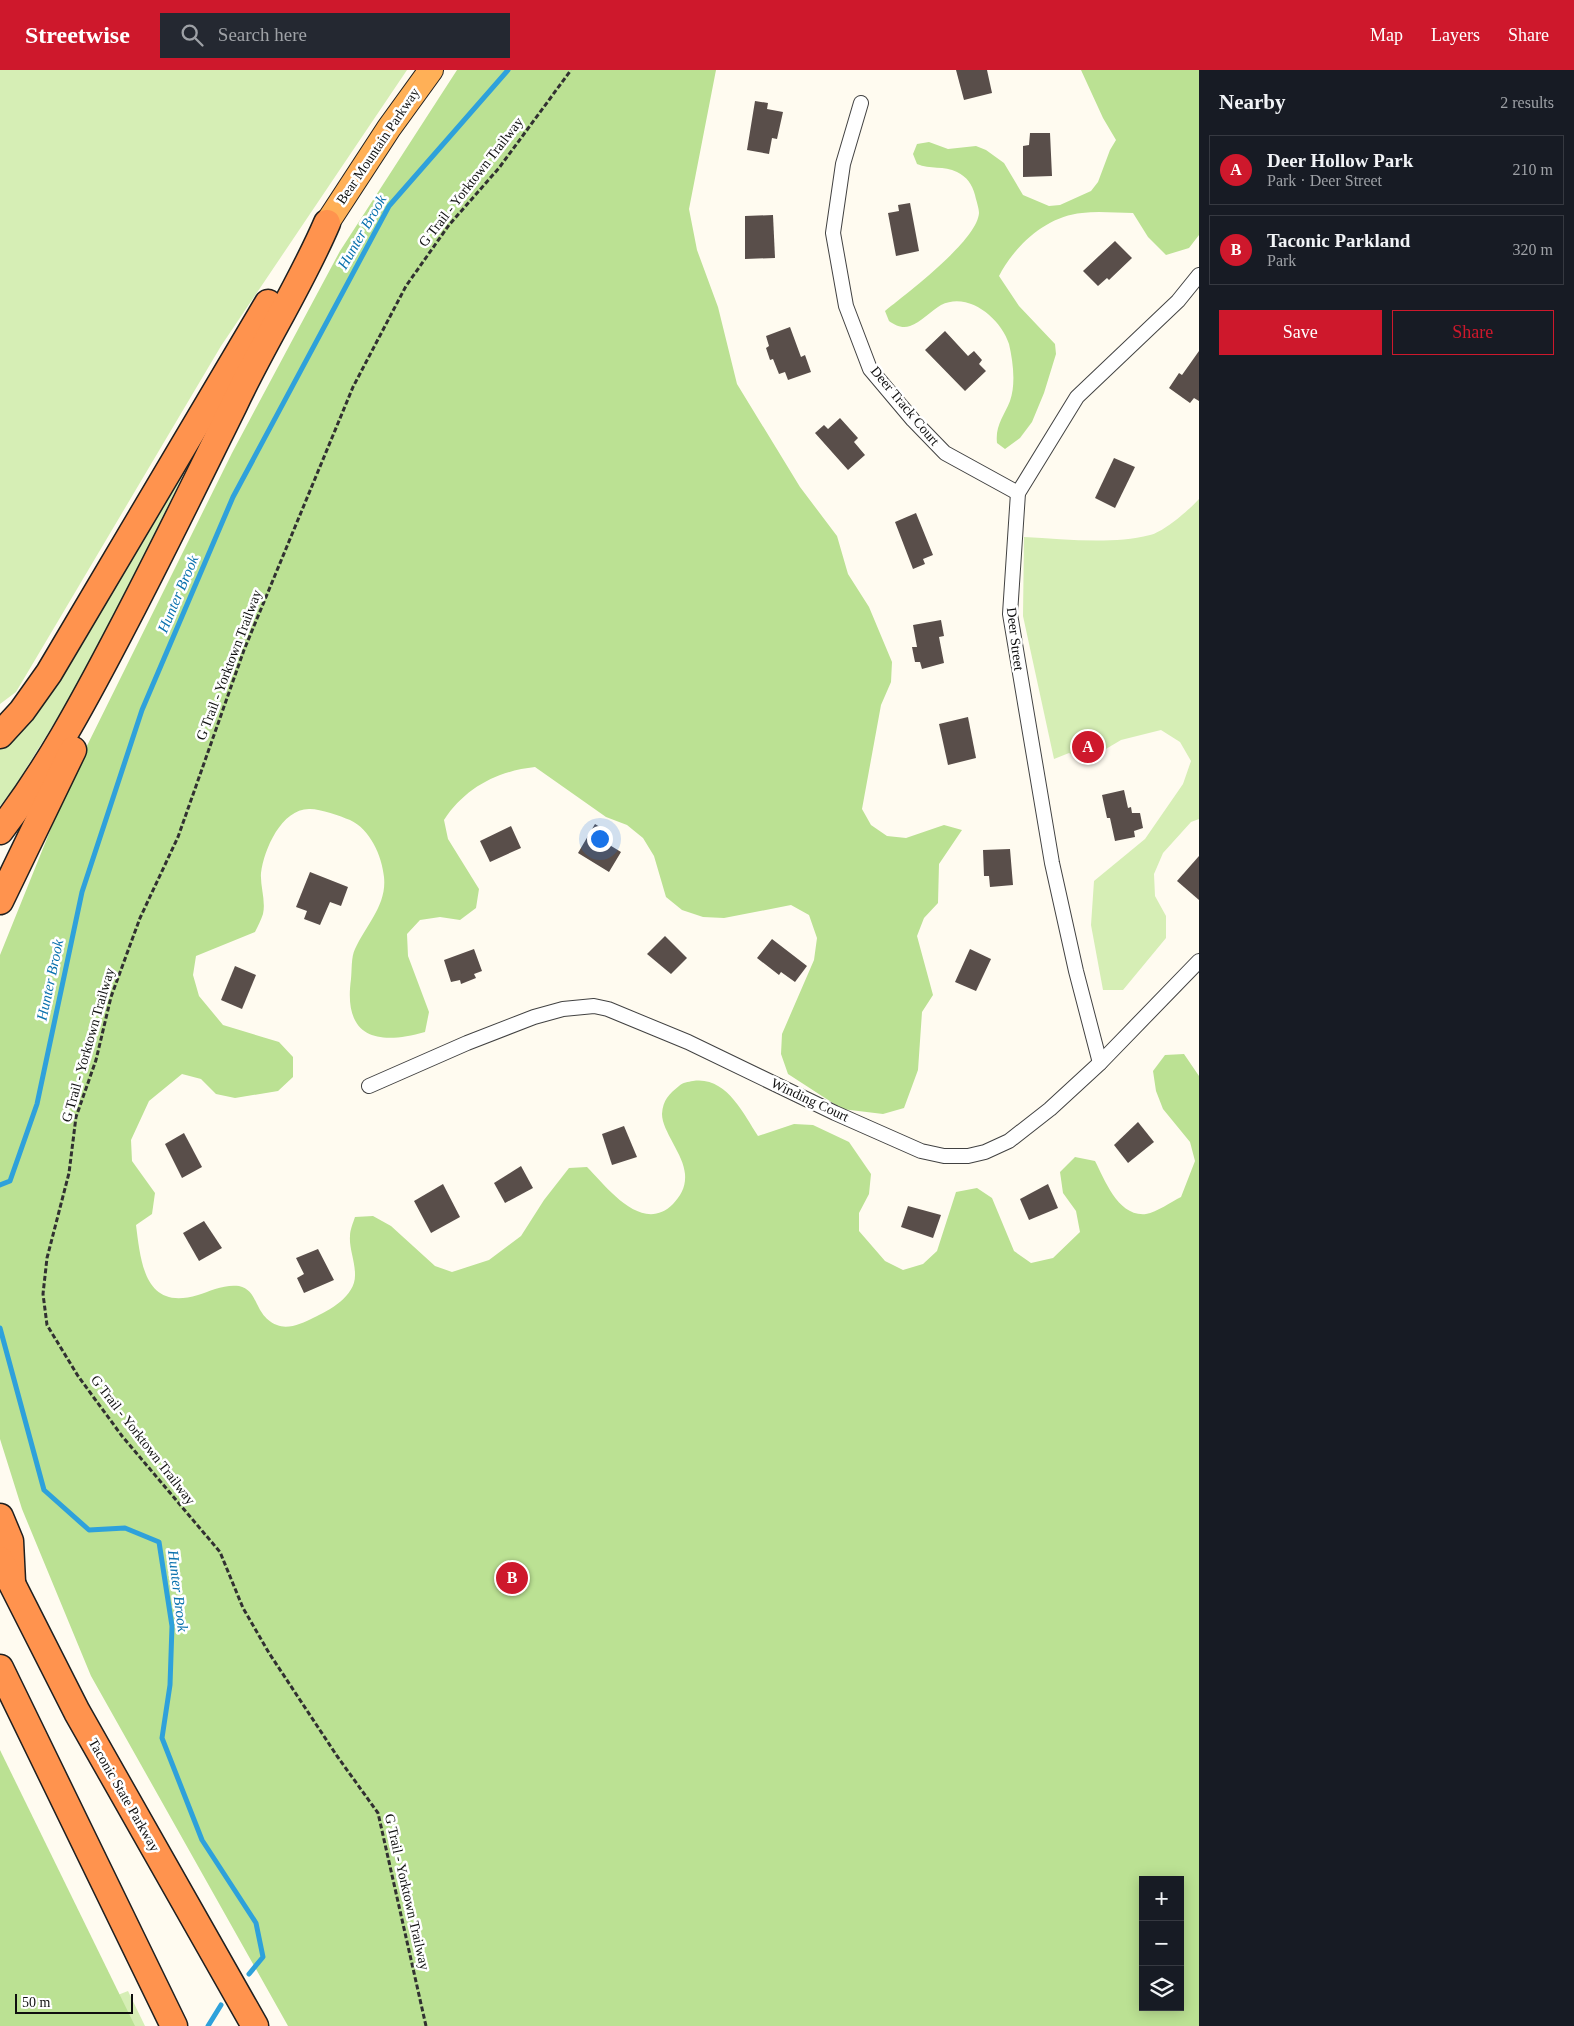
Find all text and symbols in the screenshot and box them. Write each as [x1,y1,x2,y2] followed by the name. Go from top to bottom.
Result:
[160,13,510,58] search box
[178,21,206,49] icon: search
[25,22,130,48] text: Streetwise
[218,24,307,45] text: Search here
[1370,25,1403,45] text: Map
[1431,25,1480,45] text: Layers
[1508,25,1549,45] text: Share
[334,85,422,207] street label: Bear Mountain Parkway
[1219,90,1286,114] text: Nearby
[1500,94,1554,111] text: 2 results
[416,114,526,250] street label: G Trail - Yorktown Trailway
[1267,150,1413,171] text: Deer Hollow Park
[1230,161,1242,178] text: A
[1513,161,1553,178] text: 210 m
[1267,172,1382,189] text: Park · Deer Street
[334,192,390,273] water label: Hunter Brook
[1267,230,1410,251] text: Taconic Parkland
[1231,241,1241,258] text: B
[1513,241,1553,258] text: 320 m
[1267,252,1296,269] text: Park
[1219,310,1382,355] button: Save
[1392,310,1554,355] button: Share
[868,364,942,448] street label: Deer Track Court
[154,553,202,636] water label: Hunter Brook
[193,588,265,742] street label: G Trail - Yorktown Trailway
[1004,607,1026,671] street label: Deer Street
[1072,728,1104,766] pin: A
[587,826,613,852] your location
[33,938,66,1023] water label: Hunter Brook
[59,966,117,1124] street label: G Trail - Yorktown Trailway
[769,1075,851,1125] street label: Winding Court
[88,1372,198,1508] street label: G Trail - Yorktown Trailway
[165,1548,191,1633] water label: Hunter Brook
[496,1559,528,1597] pin: B
[85,1736,163,1854] street label: Taconic State Parkway
[382,1812,432,1972] street label: G Trail - Yorktown Trailway
[1139,1876,1184,2011] map controls
[1139,1876,1184,1921] button: +
[1139,1921,1184,1966] button: −
[1139,1966,1184,2011] button: layers
[15,1991,132,2014] scale bar
[22,1995,50,2010] text: 50 m

